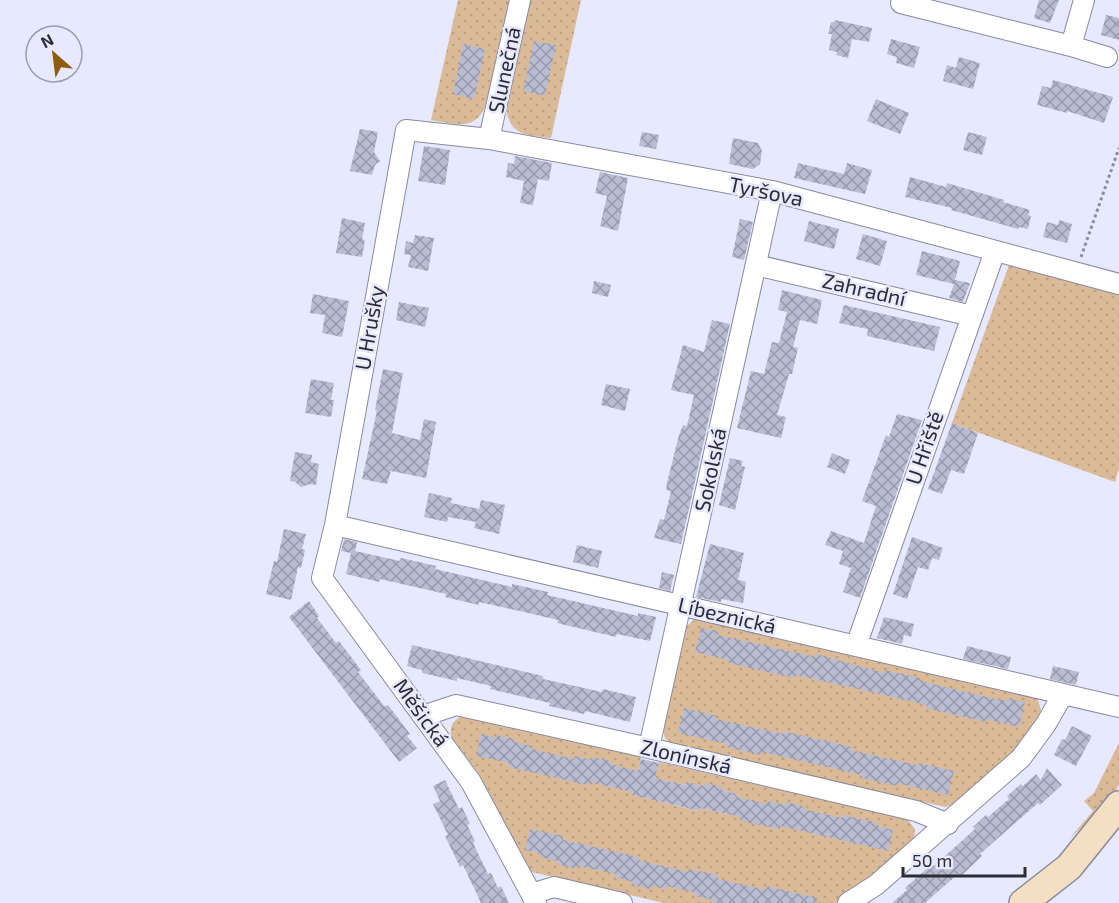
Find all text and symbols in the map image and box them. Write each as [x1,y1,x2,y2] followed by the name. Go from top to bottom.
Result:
[24,24,84,84] north arrow
[482,24,525,115] street label: Slunečná
[37,29,56,51] text: N
[727,170,806,211] street label: Tyršova
[820,267,909,310] street label: Zahradní
[349,283,388,372] street label: U Hrušky
[899,407,948,488] street label: U Hřiště
[688,425,731,514] street label: Sokolská
[676,591,779,638] street label: Líbeznická
[389,673,455,751] street label: Měšická
[638,733,734,778] street label: Zlonínská
[903,840,1024,878] scale bar
[912,849,952,871] text: 50 m

